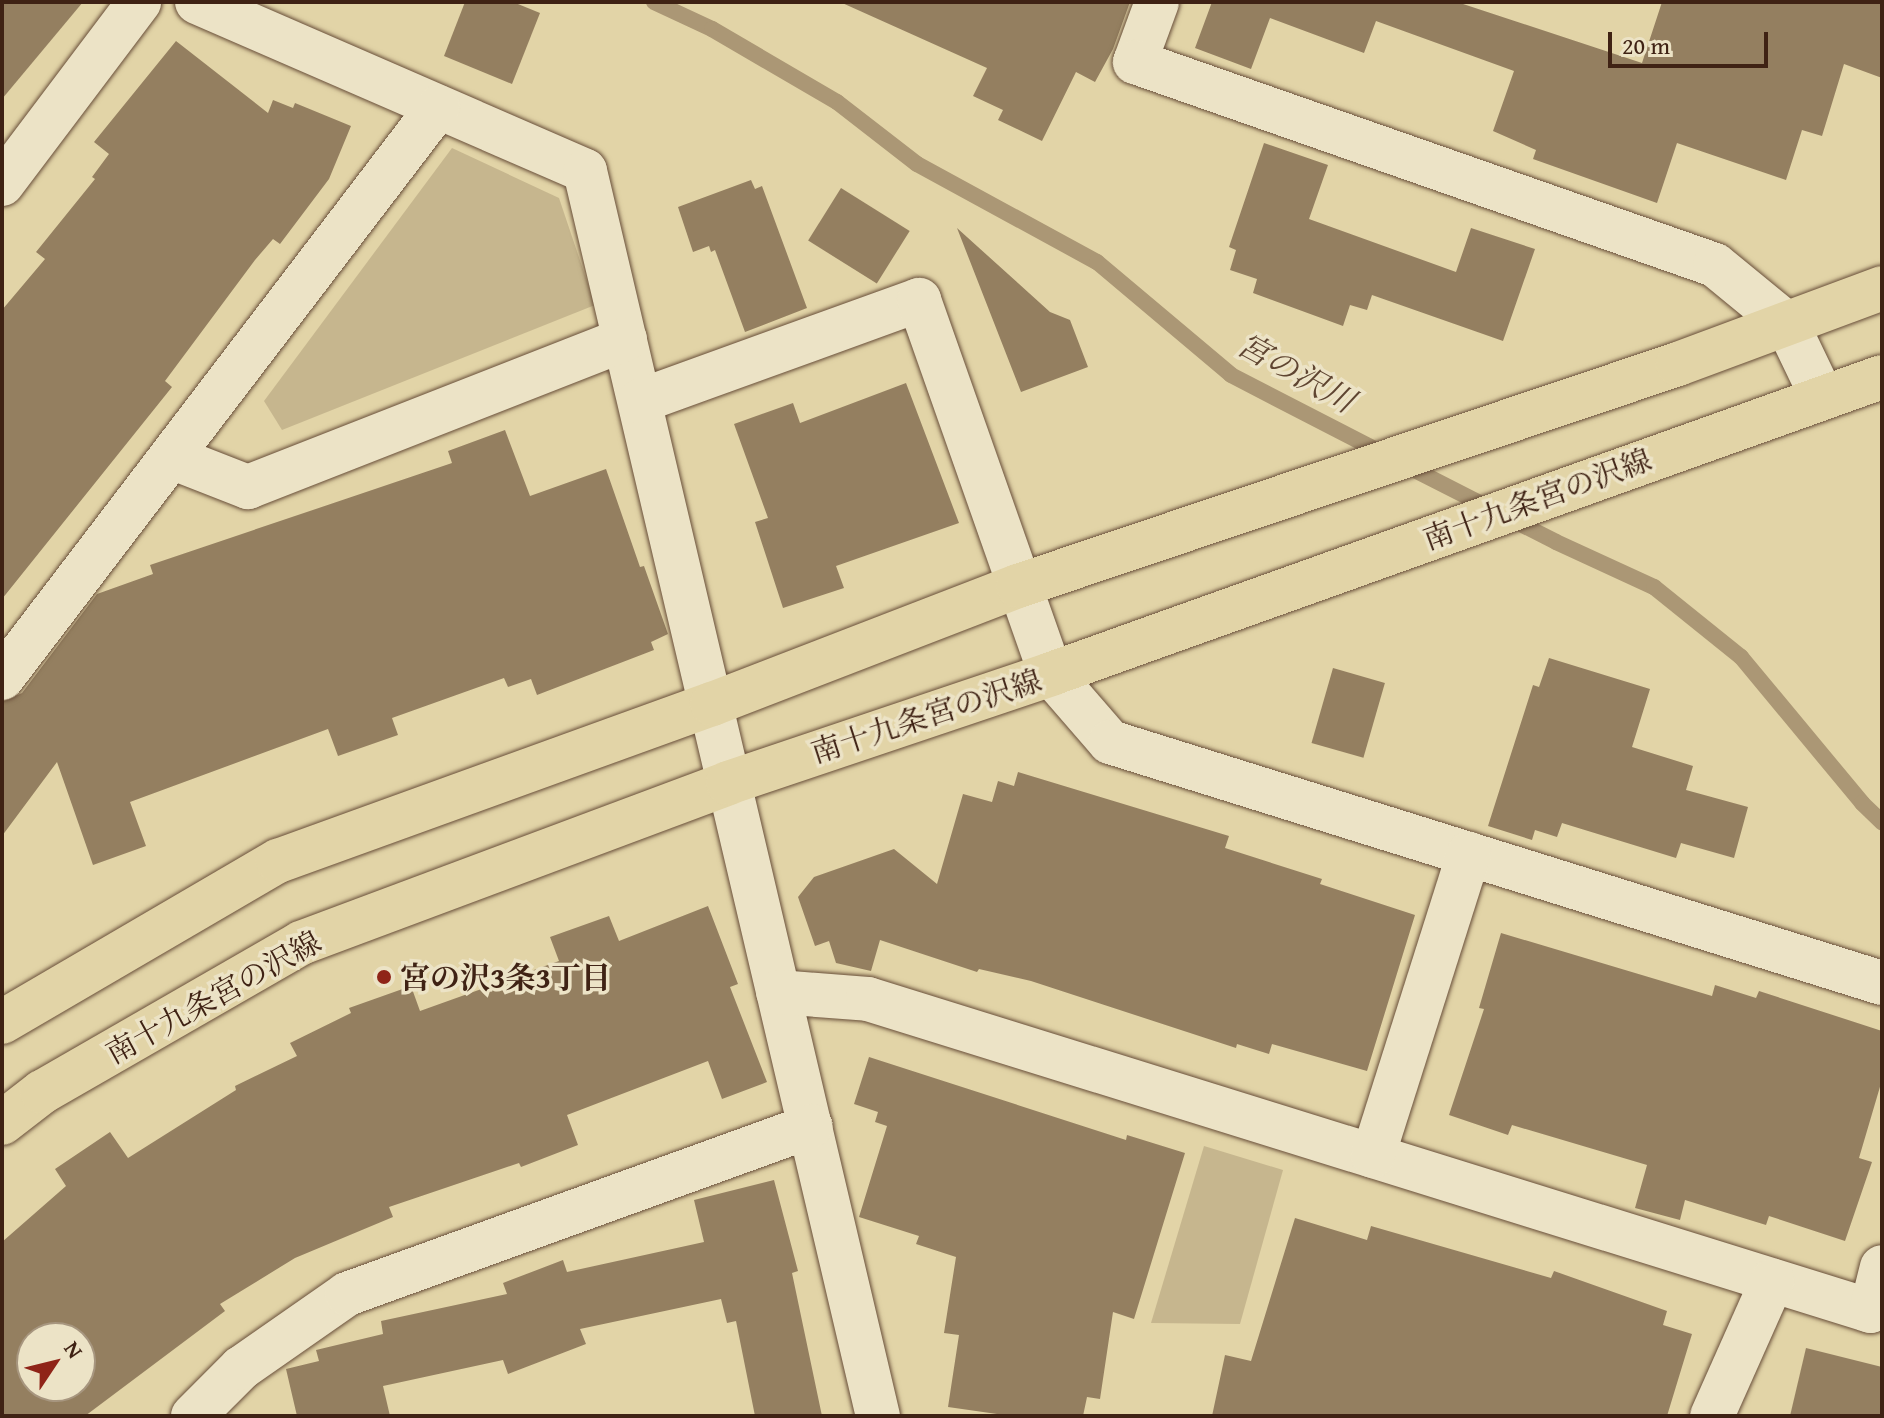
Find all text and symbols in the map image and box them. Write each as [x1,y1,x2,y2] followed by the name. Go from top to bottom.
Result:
[1612,16,1772,66] scale bar
[1622,28,1670,63] text: 20 m
[1231,325,1361,421] water label: 宮の沢川
[1418,441,1656,557] street label: 南十九条宮の沢線
[806,662,1046,770] street label: 南十九条宮の沢線
[99,923,327,1071] street label: 南十九条宮の沢線
[400,959,611,995] place label: 宮の沢3条3丁目
[375,968,393,986] marker: 宮の沢3条3丁目
[16,1322,96,1402] north arrow
[57,1334,91,1365] text: N

